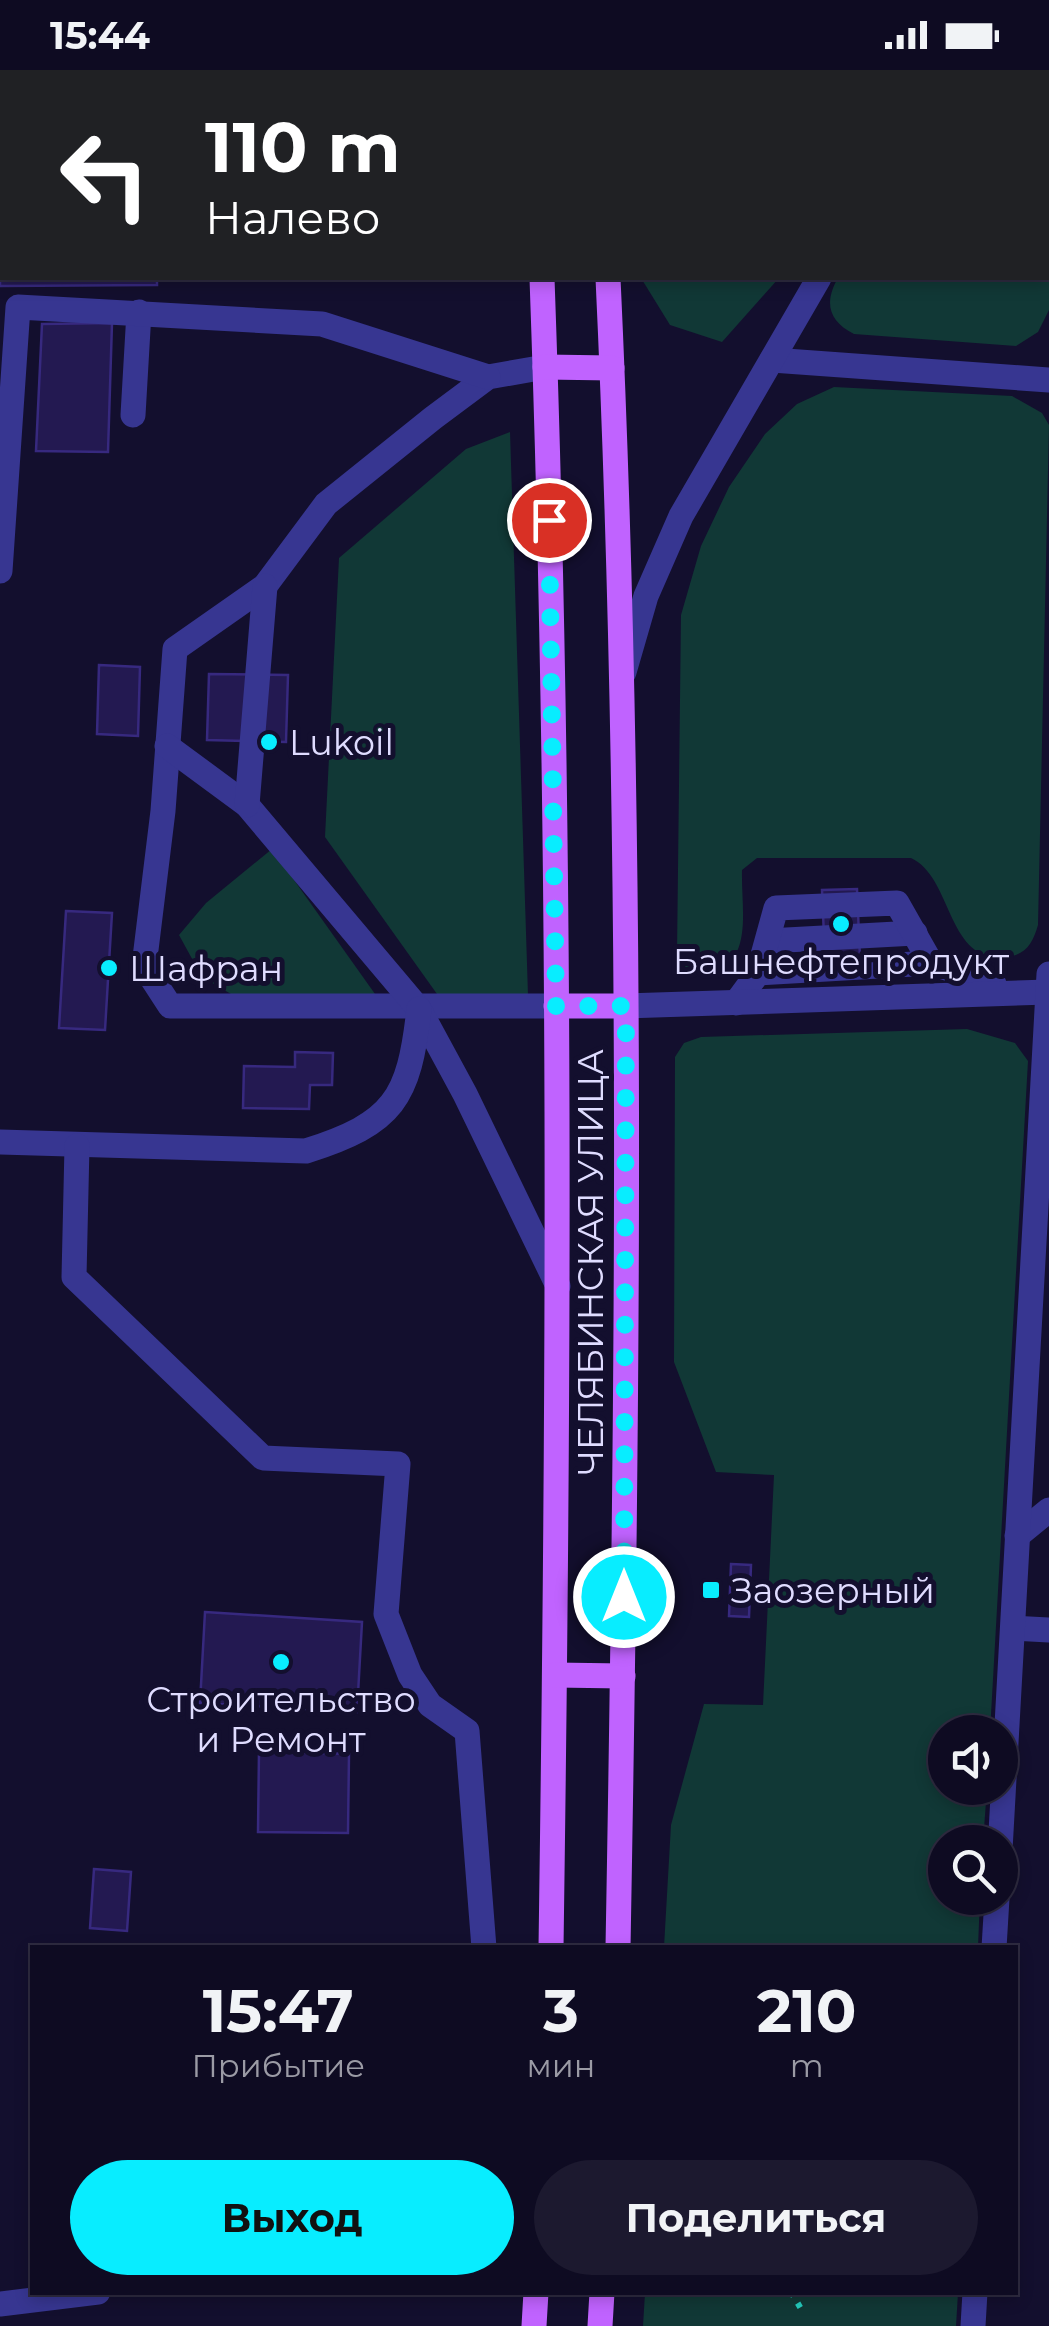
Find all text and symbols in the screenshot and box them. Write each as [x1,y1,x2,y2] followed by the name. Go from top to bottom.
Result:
[50,12,150,59] text: 15:44
[205,104,401,190] text: 110 m
[40,110,170,240] icon: left
[205,190,380,245] text: Налево
[507,478,592,563] pin
[522,493,577,548] icon: arrive
[289,721,394,764] place label: Lukoil
[258,731,280,753] marker: Lukoil
[830,913,852,935] marker: Башнефтепродукт
[673,940,1010,983] place label: Башнефтепродукт
[129,947,283,990] place label: Шафран
[98,957,120,979] marker: Шафран
[569,1049,612,1475] street label: ЧЕЛЯБИНСКАЯ УЛИЦА
[572,1545,676,1649] position arrow
[731,1569,935,1612] place label: Заозерный
[700,1579,722,1601] marker: Заозерный
[270,1651,292,1673] marker: Строительство и Ремонт
[146,1678,416,1761] place label: Строительство и Ремонт
[928,1715,1018,1915] map controls
[928,1715,1018,1805] button: sound
[928,1825,1018,1915] button: search
[203,1974,354,2047] text: 15:47
[543,1974,579,2047] text: 3
[757,1974,857,2047] text: 210
[191,2046,365,2085] text: Прибытие
[526,2046,595,2085] text: мин
[790,2046,824,2085] text: m
[70,2160,514,2275] button: Выход
[534,2160,978,2275] button: Поделиться

